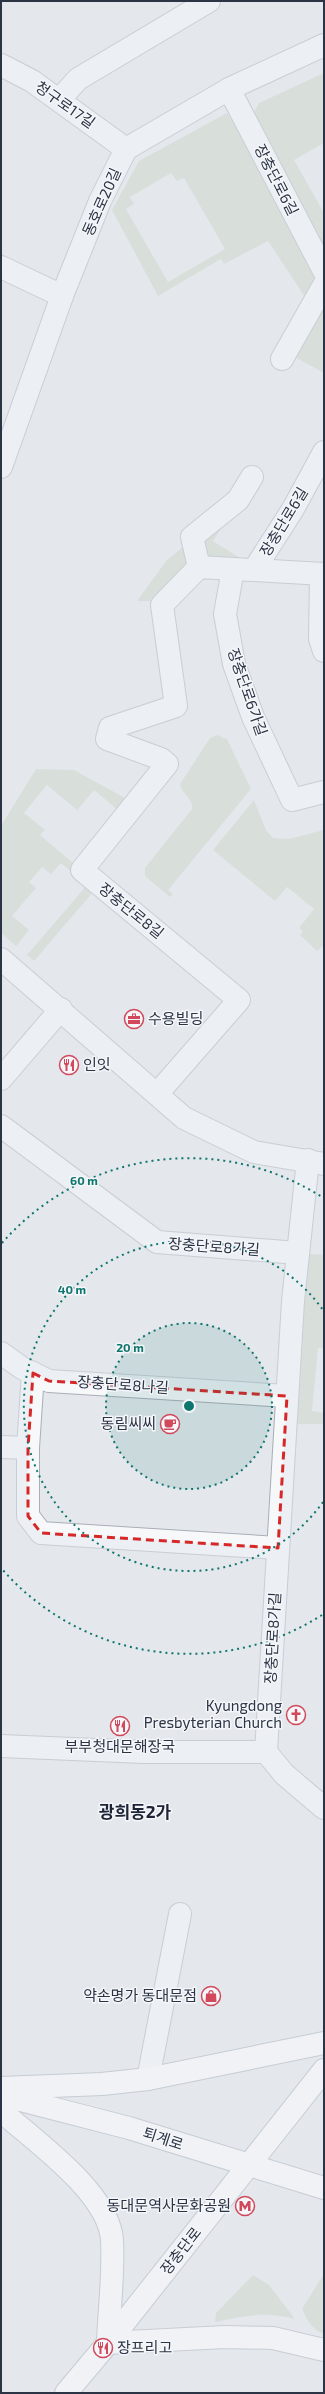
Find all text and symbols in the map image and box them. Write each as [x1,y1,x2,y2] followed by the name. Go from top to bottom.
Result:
[32,77,99,131] street label: 청구로17길
[251,141,303,218] street label: 장충단로6길
[78,165,124,238] street label: 동호로20길
[255,484,311,559] street label: 장충단로6길
[225,646,271,738] street label: 장충단로6가길
[96,879,168,942] street label: 장충단로8길
[123,1008,145,1030] office icon: 수용빌딩
[148,1009,203,1027] place label: 수용빌딩
[58,1054,80,1076] restaurant icon: 인잇
[83,1055,111,1073] place label: 인잇
[70,1173,98,1187] text: 60 m
[168,1234,261,1258] street label: 장충단로8가길
[58,1282,86,1296] text: 40 m
[116,1340,144,1354] text: 20 m
[77,1372,170,1396] street label: 장충단로8나길
[182,1399,196,1413] centre of rings
[159,1413,181,1435] cafe icon: 동림씨씨
[101,1414,156,1432] place label: 동림씨씨
[261,1592,283,1684] street label: 장충단로8가길
[144,1696,283,1731] place label: Kyungdong Presbyterian Church
[285,1704,307,1726] church icon: Kyungdong Presbyterian Church
[109,1715,131,1737] restaurant icon: 부부청대문해장국
[65,1737,175,1755] place label: 부부청대문해장국
[99,1801,172,1821] district label: 광희동2가
[200,1985,222,2007] shop icon: 약손명가 동대문점
[83,1986,197,2004] place label: 약손명가 동대문점
[141,2123,186,2153] street label: 퇴계로
[234,2195,256,2217] metro station icon: 동대문역사문화공원
[107,2196,231,2214] place label: 동대문역사문화공원
[156,2223,204,2278] street label: 장충단로
[92,2337,114,2359] restaurant icon: 장프리고
[117,2338,172,2356] place label: 장프리고

